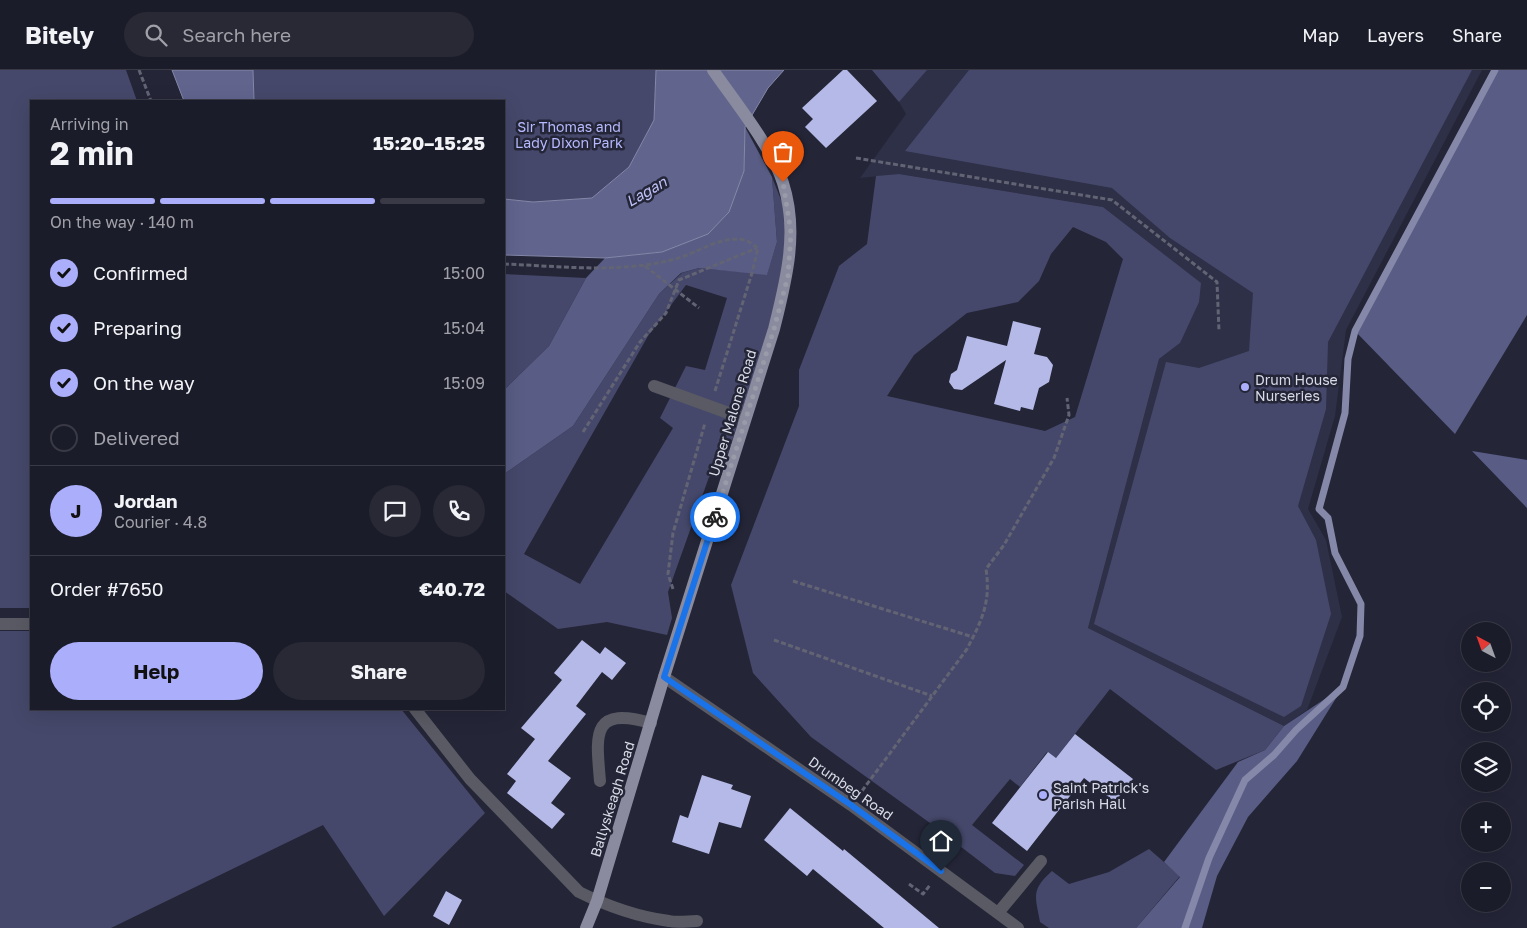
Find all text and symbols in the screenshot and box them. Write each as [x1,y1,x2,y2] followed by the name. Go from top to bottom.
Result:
[124,12,474,57] search box
[25,20,94,49] text: Bitely
[142,21,170,49] icon: search
[182,23,291,46] text: Search here
[1302,24,1339,46] text: Map
[1367,24,1424,46] text: Layers
[1452,24,1502,46] text: Share
[50,114,129,134] text: Arriving in
[515,118,623,151] park label: Sir Thomas and Lady Dixon Park
[373,131,485,154] text: 15:20–15:25
[762,131,804,182] pin
[50,134,134,172] text: 2 min
[769,138,797,166] icon: bag
[622,172,671,211] water label: Lagan
[50,212,194,232] text: On the way · 140 m
[50,259,78,287] icon: check
[93,261,188,284] text: Confirmed
[443,263,485,283] text: 15:00
[50,314,78,342] icon: check
[93,316,182,339] text: Preparing
[443,318,485,338] text: 15:04
[705,348,759,478] street label: Upper Malone Road
[50,369,78,397] icon: check
[93,371,195,394] text: On the way
[1255,371,1338,404] place label: Drum House Nurseries
[444,373,485,393] text: 15:09
[1239,381,1251,393] marker: Drum House Nurseries
[93,426,180,449] text: Delivered
[369,485,421,537] button: chat
[433,485,485,537] button: phone
[114,489,178,512] text: Jordan
[690,492,740,542] courier
[71,499,81,522] text: J
[701,503,729,531] icon: bike
[114,512,207,532] text: Courier · 4.8
[50,577,163,600] text: Order #7650
[419,577,485,600] text: €40.72
[1461,622,1511,672] north arrow
[1461,622,1511,912] map controls
[50,642,263,700] button: Help
[273,642,485,700] button: Share
[1461,682,1511,732] button: locate
[586,739,638,859] street label: Ballyskeagh Road
[1461,742,1511,792] button: layers
[805,753,897,823] street label: Drumbeg Road
[1053,779,1149,812] place label: Saint Patrick's Parish Hall
[1037,789,1049,801] marker: Saint Patrick's Parish Hall
[1461,802,1511,852] button: +
[920,820,962,871] pin
[927,827,955,855] icon: home
[1461,862,1511,912] button: −

